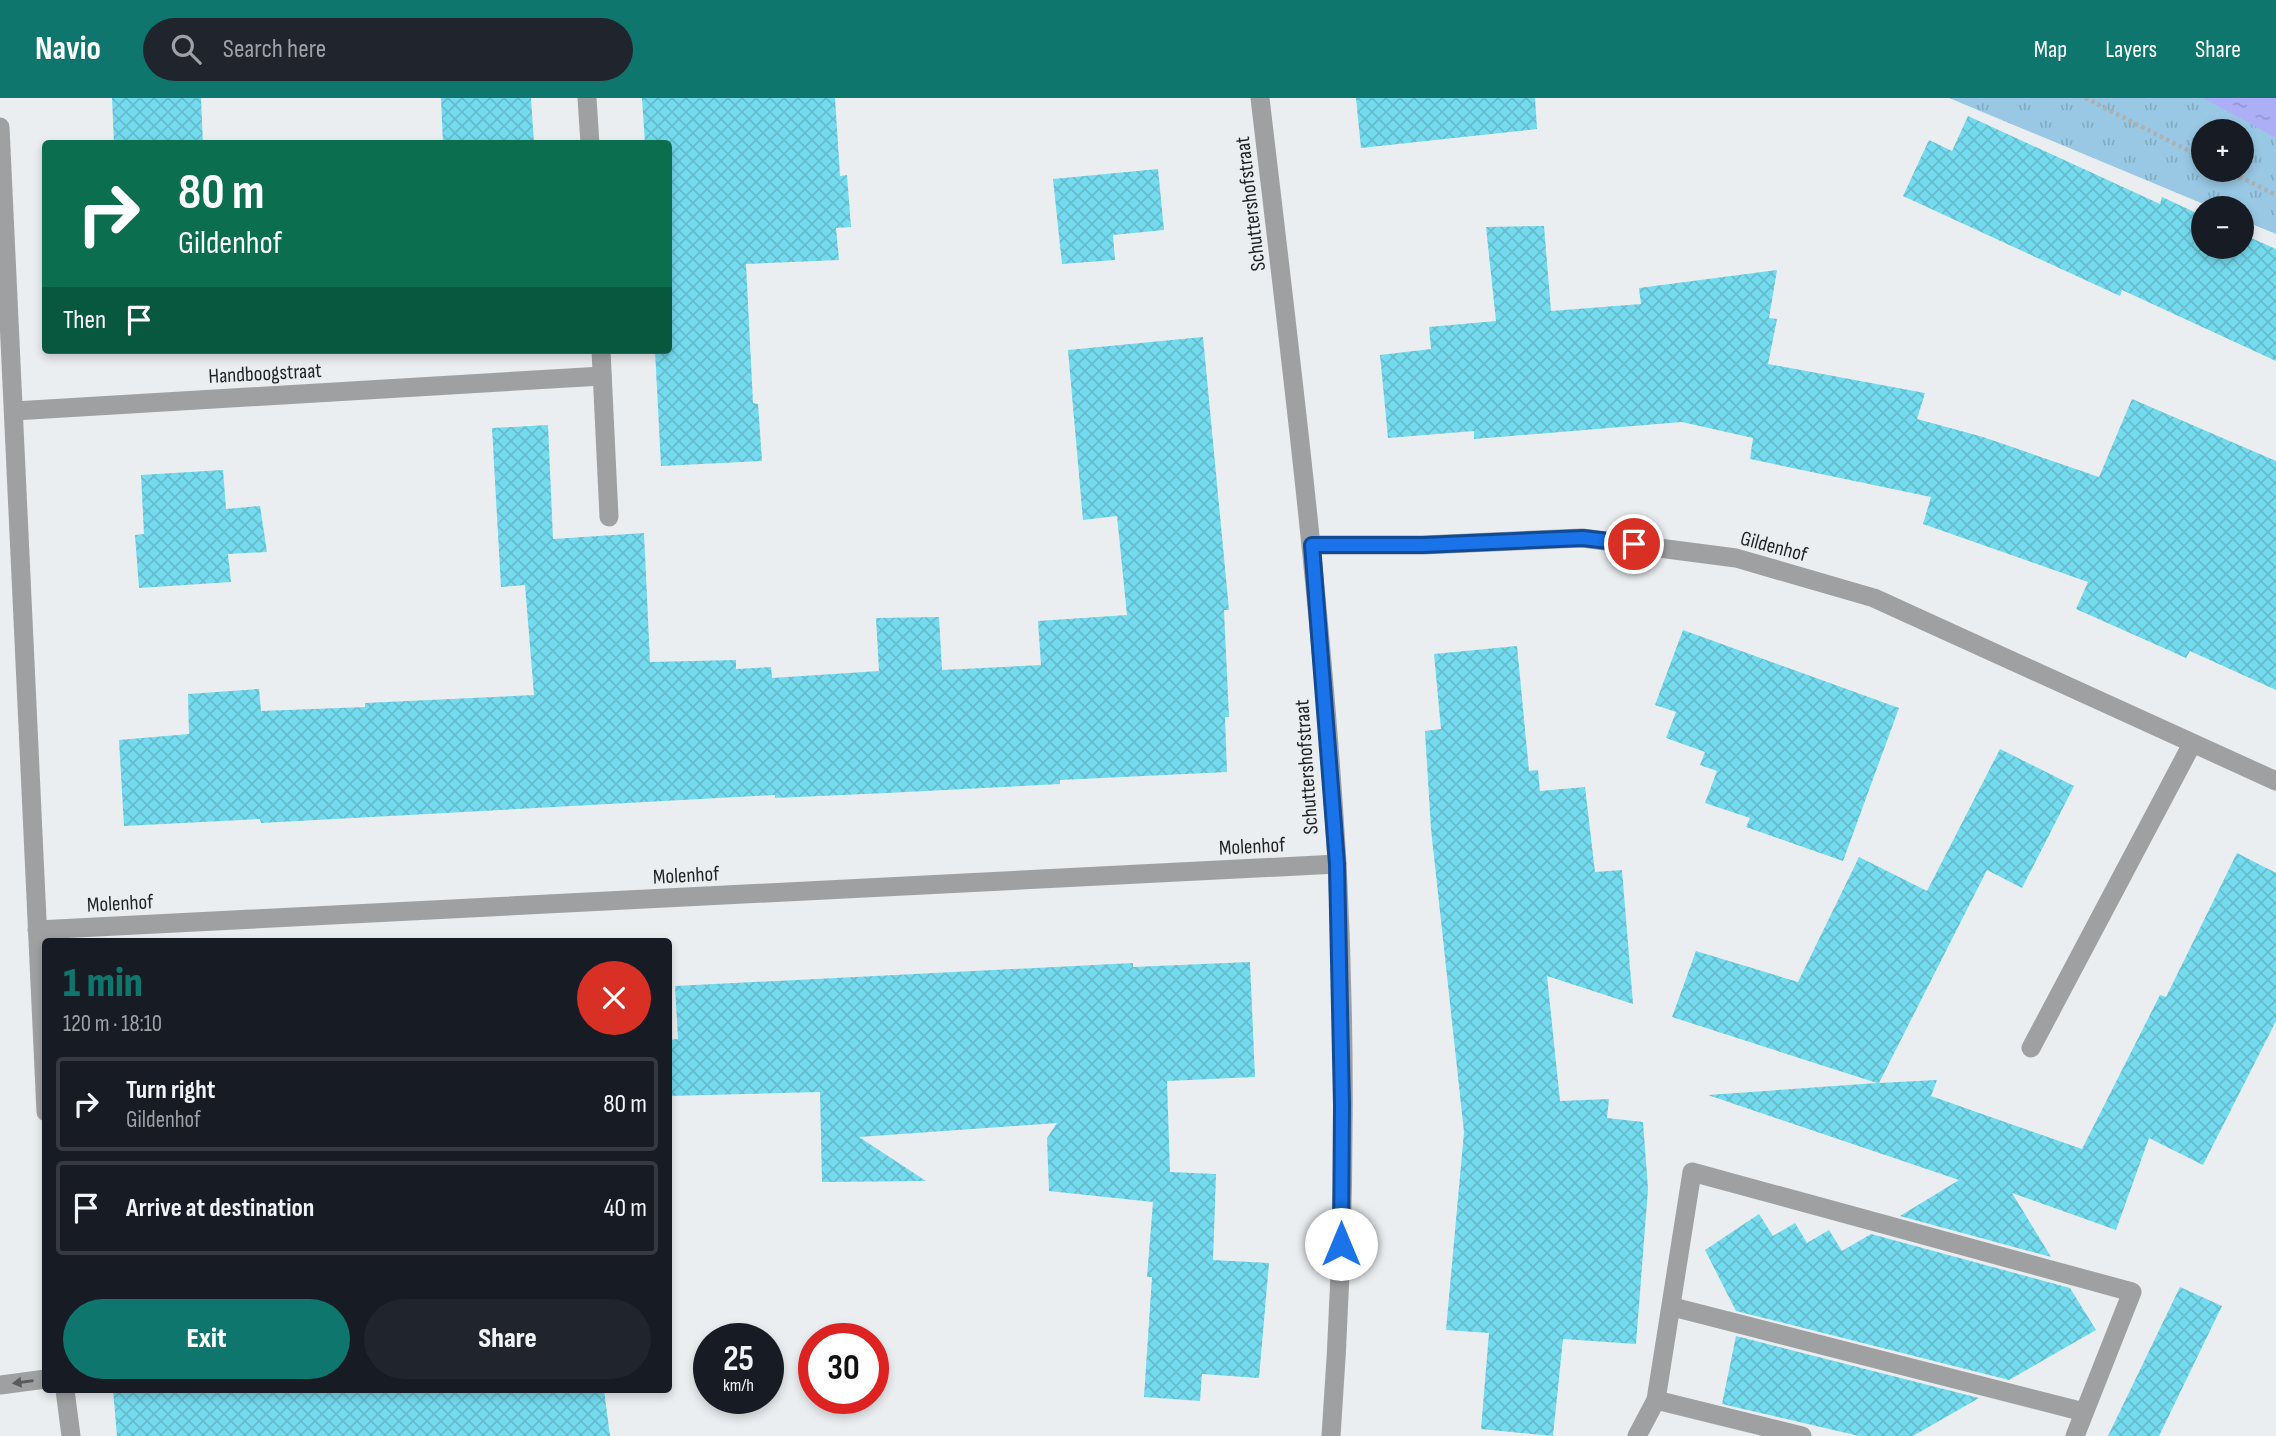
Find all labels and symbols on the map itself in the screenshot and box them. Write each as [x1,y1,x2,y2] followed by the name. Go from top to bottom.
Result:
[1230,135,1271,273] street label: Schuttershofstraat
[208,358,322,389] street label: Handboogstraat
[1604,514,1664,574] pin
[1738,526,1811,568] street label: Gildenhof
[1289,699,1324,835] street label: Schuttershofstraat
[1218,832,1287,861] street label: Molenhof
[652,861,721,890] street label: Molenhof
[86,889,155,918] street label: Molenhof
[1304,1207,1378,1281] position arrow
[798,1323,889,1414] speed limit sign: 30
[12,1377,34,1388] one-way arrow

